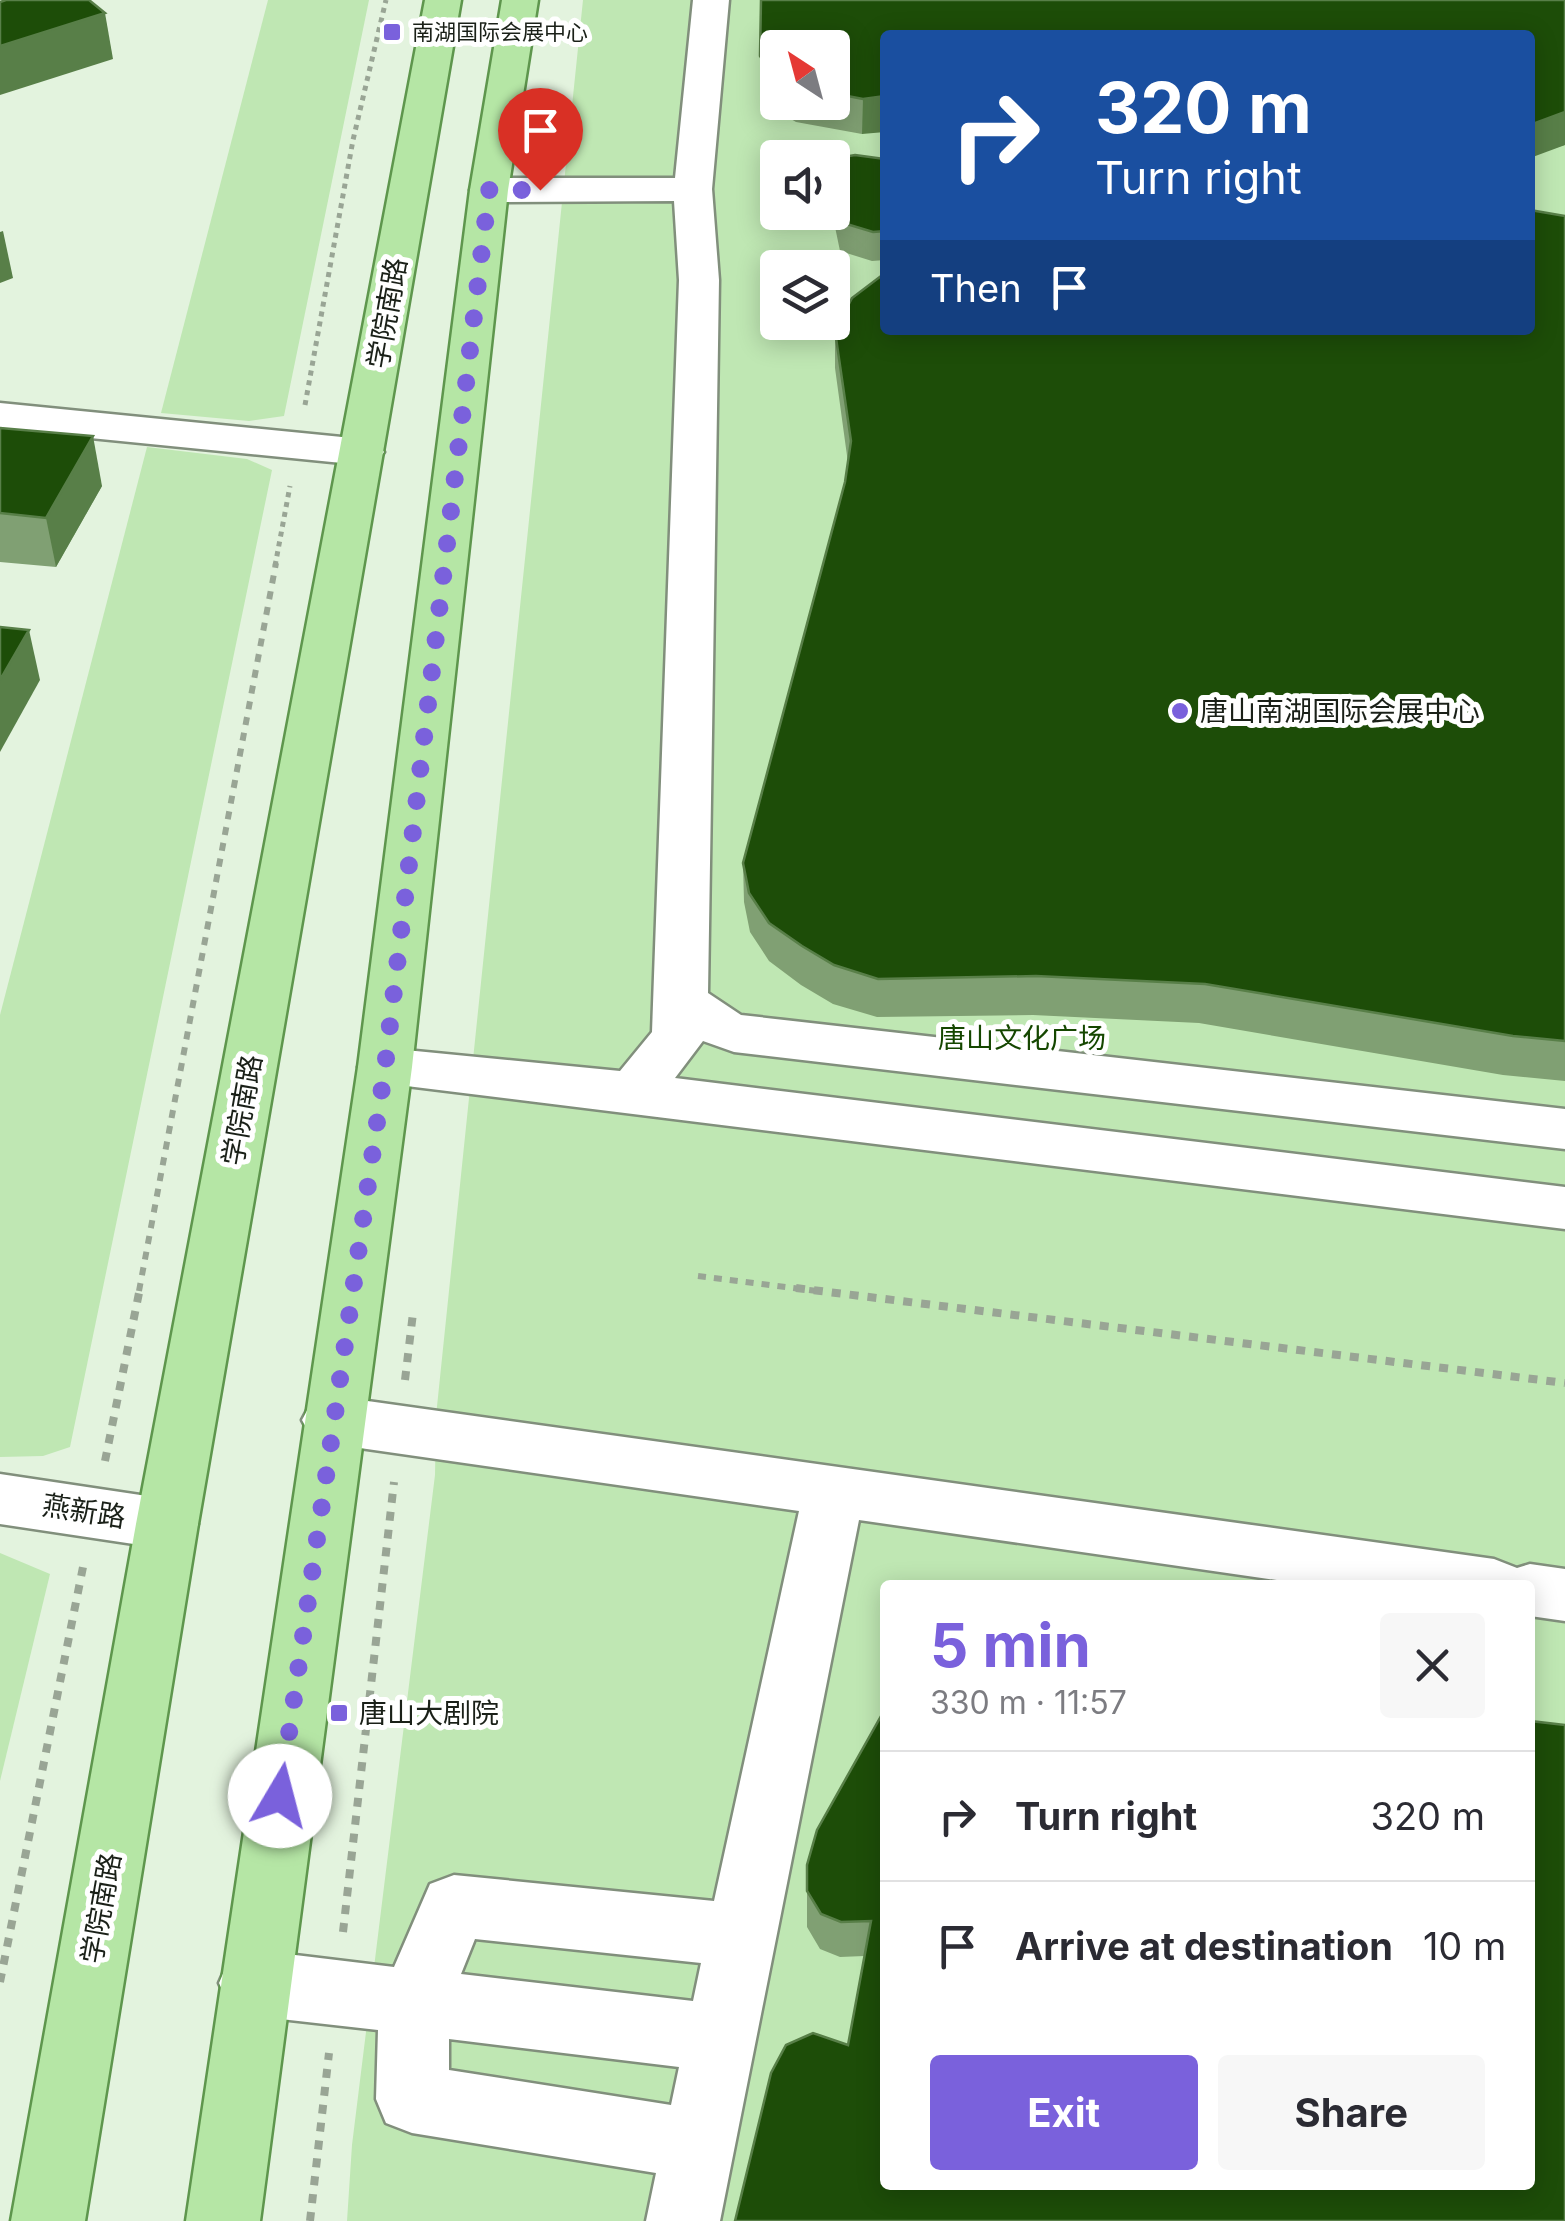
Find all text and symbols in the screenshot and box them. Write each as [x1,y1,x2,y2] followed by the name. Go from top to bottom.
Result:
[412,19,588,45] place label: 南湖国际会展中心
[381,21,403,43] marker: 南湖国际会展中心
[760,30,850,120] north arrow
[760,30,850,340] map controls
[1095,65,1312,150] text: 320 m
[930,70,1060,200] icon: right
[498,88,583,191] pin
[513,103,568,158] icon: arrive
[760,140,850,230] button: sound
[1095,150,1302,205] text: Turn right
[760,250,850,340] button: layers
[361,255,413,371] street label: 学院南路
[1042,260,1097,315] icon: arrive
[930,265,1022,311] text: Then
[1200,694,1480,728] place label: 唐山南湖国际会展中心
[1169,700,1191,722] marker: 唐山南湖国际会展中心
[938,1021,1106,1055] park label: 唐山文化广场
[216,1052,268,1168] street label: 学院南路
[40,1488,128,1534] street label: 燕新路
[930,1609,1091,1681] text: 5 min
[1380,1613,1485,1718] button: close
[930,1683,1127,1722] text: 330 m · 11:57
[359,1696,499,1730] place label: 唐山大剧院
[328,1702,350,1724] marker: 唐山大剧院
[228,1744,332,1848] position arrow
[930,1789,985,1844] icon: right
[1015,1793,1197,1839] text: Turn right
[1370,1793,1485,1839] text: 320 m
[75,1850,127,1966] street label: 学院南路
[930,1919,985,1974] icon: arrive
[1015,1923,1393,1969] text: Arrive at destination
[1423,1923,1506,1969] text: 10 m
[930,2055,1198,2170] button: Exit
[1218,2055,1485,2170] button: Share

